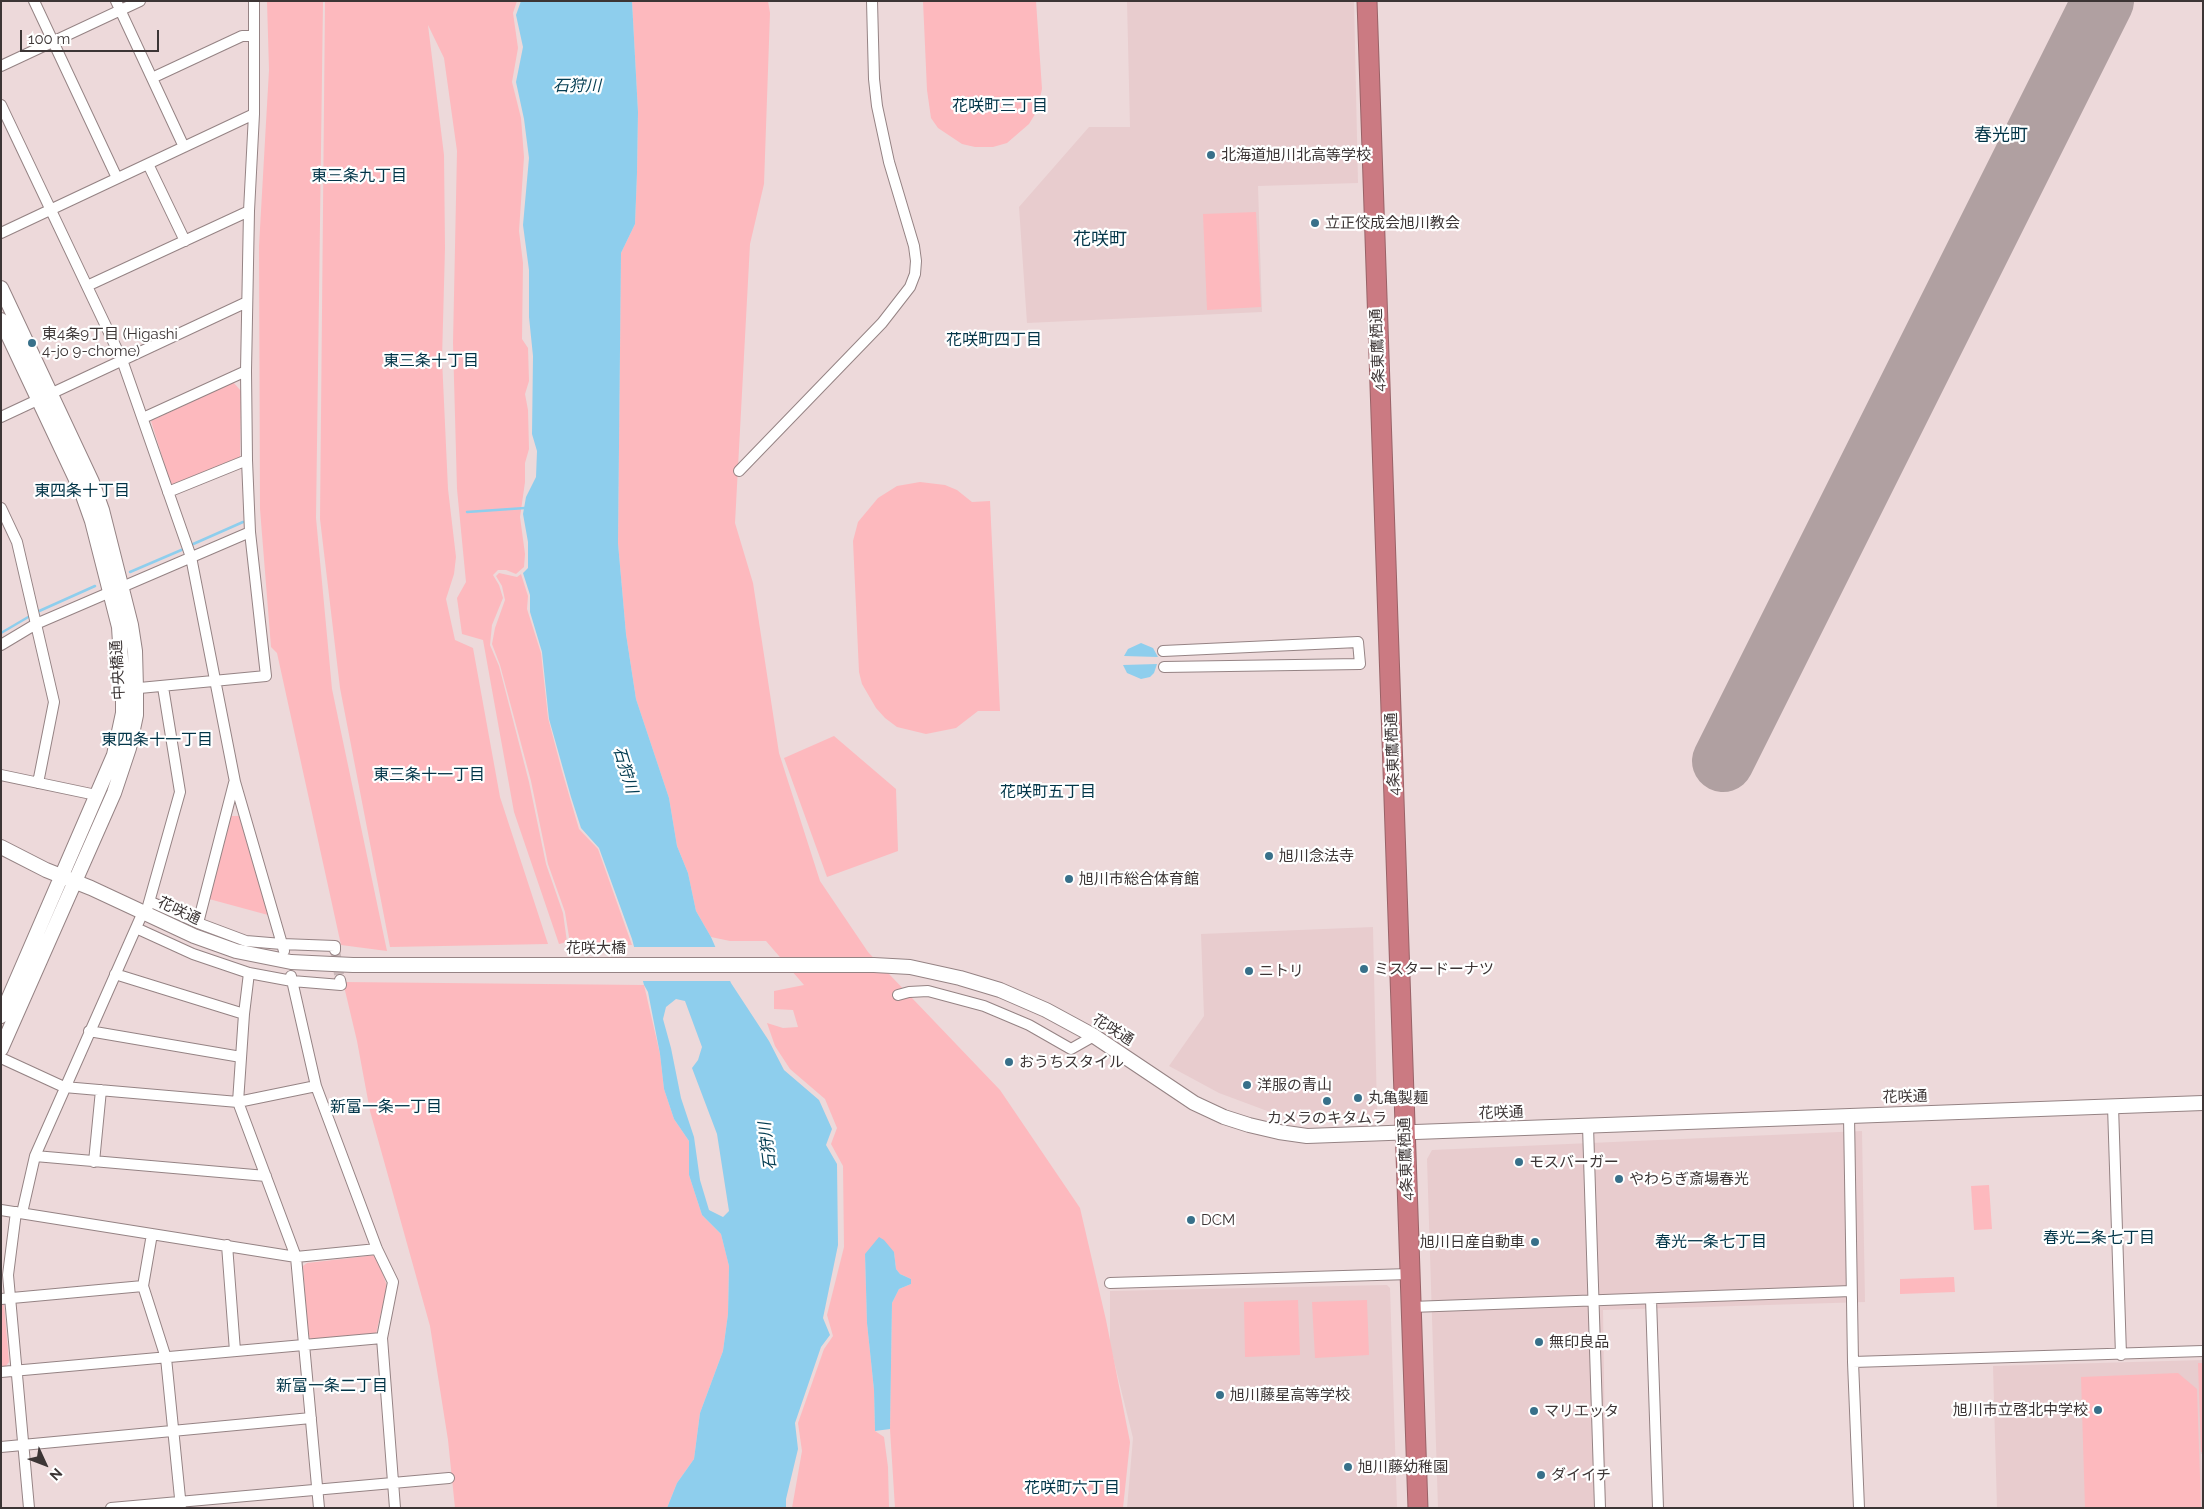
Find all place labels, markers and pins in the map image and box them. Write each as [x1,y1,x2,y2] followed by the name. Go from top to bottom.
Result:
[1221,146,1371,164] place label: 北海道旭川北高等学校
[1205,149,1217,161] marker: 北海道旭川北高等学校
[1325,214,1460,232] place label: 立正佼成会旭川教会
[1309,217,1321,229] marker: 立正佼成会旭川教会
[42,325,178,360] place label: 東4条9丁目 (Higashi 4-jo 9-chome)
[26,337,38,349] marker: 東4条9丁目 (Higashi 4-jo 9-chome)
[1279,847,1354,865] place label: 旭川念法寺
[1263,850,1275,862] marker: 旭川念法寺
[1079,870,1199,888] place label: 旭川市総合体育館
[1063,873,1075,885] marker: 旭川市総合体育館
[1374,960,1494,978] place label: ミスタードーナツ
[1259,962,1304,980] place label: ニトリ
[1358,963,1370,975] marker: ミスタードーナツ
[1243,965,1255,977] marker: ニトリ
[1019,1053,1124,1071] place label: おうちスタイル
[1003,1056,1015,1068] marker: おうちスタイル
[1257,1076,1332,1094] place label: 洋服の青山
[1241,1079,1253,1091] marker: 洋服の青山
[1368,1089,1428,1107] place label: 丸亀製麺
[1352,1092,1364,1104] marker: 丸亀製麺
[1321,1095,1333,1107] marker: カメラのキタムラ
[1267,1109,1387,1127] place label: カメラのキタムラ
[1529,1153,1619,1171] place label: モスバーガー
[1513,1156,1525,1168] marker: モスバーガー
[1629,1170,1749,1188] place label: やわらぎ斎場春光
[1613,1173,1625,1185] marker: やわらぎ斎場春光
[1201,1211,1235,1229] place label: DCM
[1185,1214,1197,1226] marker: DCM
[1420,1233,1525,1251] place label: 旭川日産自動車
[1529,1236,1541,1248] marker: 旭川日産自動車
[1549,1333,1609,1351] place label: 無印良品
[1533,1336,1545,1348] marker: 無印良品
[1230,1386,1350,1404] place label: 旭川藤星高等学校
[1214,1389,1226,1401] marker: 旭川藤星高等学校
[1953,1401,2088,1419] place label: 旭川市立啓北中学校
[1544,1402,1619,1420] place label: マリエッタ
[2092,1404,2104,1416] marker: 旭川市立啓北中学校
[1528,1405,1540,1417] marker: マリエッタ
[1358,1458,1448,1476] place label: 旭川藤幼稚園
[1342,1461,1354,1473] marker: 旭川藤幼稚園
[1551,1466,1611,1484] place label: ダイイチ
[1535,1469,1547,1481] marker: ダイイチ

